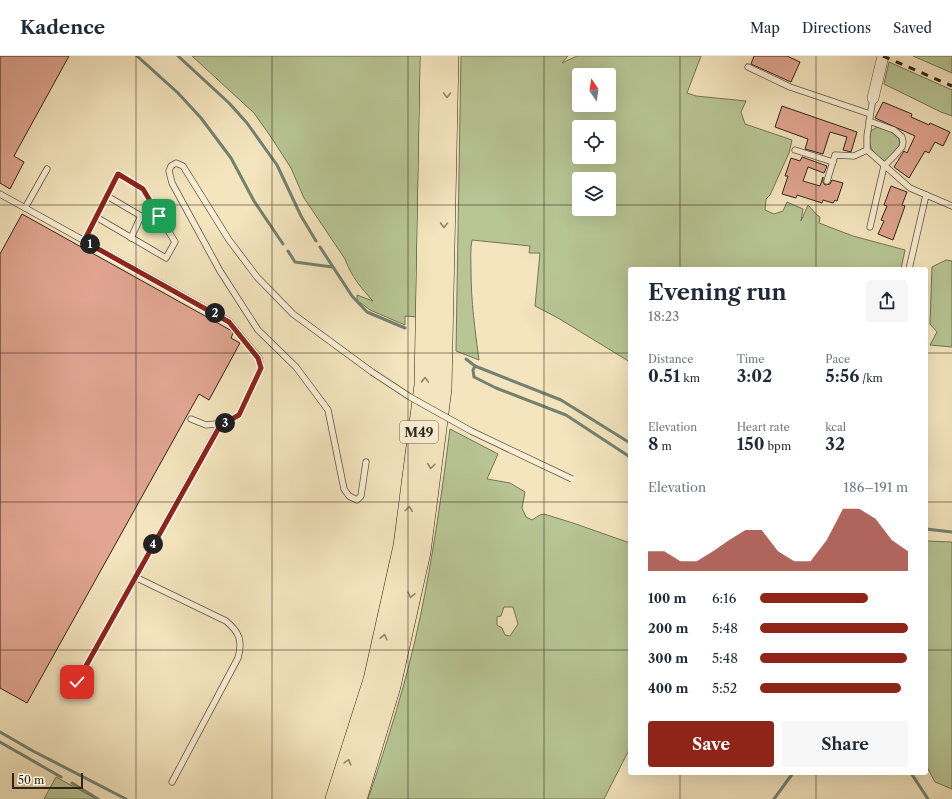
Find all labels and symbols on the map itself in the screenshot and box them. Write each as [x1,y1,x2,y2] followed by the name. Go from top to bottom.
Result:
[572,68,616,112] north arrow
[443,92,451,98] one-way arrow
[142,199,176,233] pin
[440,222,449,228] one-way arrow
[80,234,100,254] pin: 1
[205,303,225,323] pin: 2
[421,377,429,383] one-way arrow
[215,413,235,433] pin: 3
[400,421,438,443] road number: M49
[427,463,436,469] one-way arrow
[404,506,413,512] one-way arrow
[143,534,163,554] pin: 4
[407,591,415,598] one-way arrow
[379,634,387,640] one-way arrow
[60,665,94,699] pin
[343,758,352,765] one-way arrow
[12,771,83,790] scale bar

